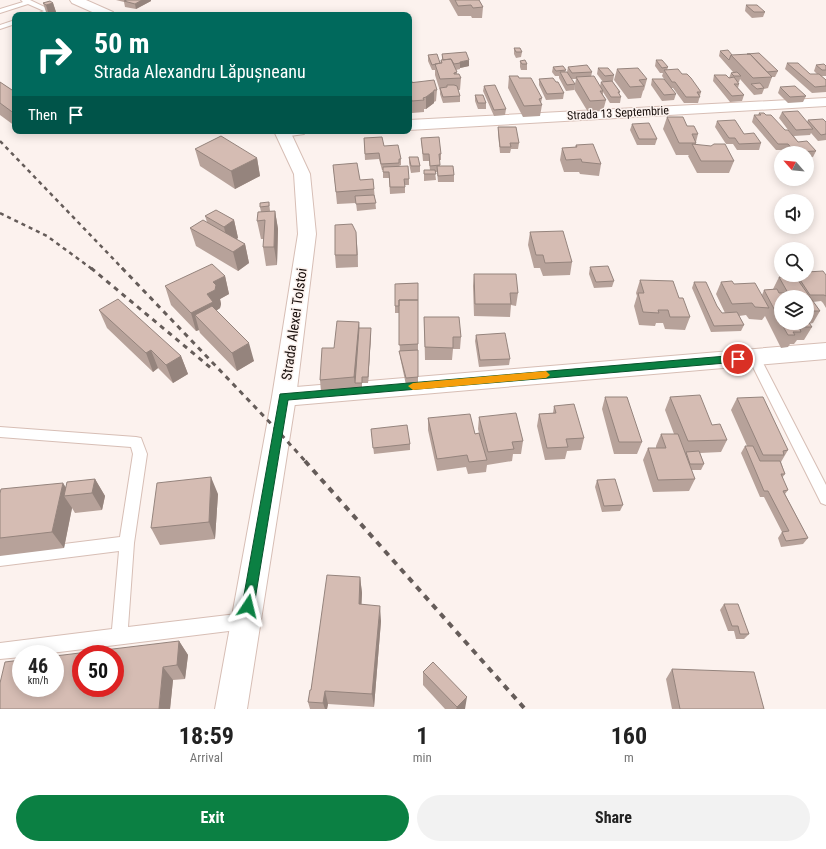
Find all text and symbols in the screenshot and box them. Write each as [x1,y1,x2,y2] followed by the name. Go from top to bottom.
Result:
[94,27,150,60] text: 50 m
[28,28,80,80] icon: right
[94,61,306,82] text: Strada Alexandru Lăpușneanu
[567,103,670,123] street label: Strada 13 Septembrie
[65,104,87,126] icon: arrive
[28,106,57,124] text: Then
[774,146,814,186] north arrow
[774,146,814,330] map controls
[774,194,814,234] button: sound
[774,242,814,282] button: search
[278,267,310,381] street label: Strada Alexei Tolstoi
[774,290,814,330] button: layers
[721,342,755,376] pin
[727,348,749,370] icon: arrive
[227,585,269,627] position arrow
[72,645,124,697] speed limit sign: 50
[28,654,48,678] text: 46
[28,675,48,686] text: km/h
[179,722,234,750] text: 18:59
[416,722,428,750] text: 1
[611,722,647,750] text: 160
[190,750,223,765] text: Arrival
[413,750,432,765] text: min
[624,750,634,765] text: m
[16,795,409,841] button: Exit
[417,795,810,841] button: Share

